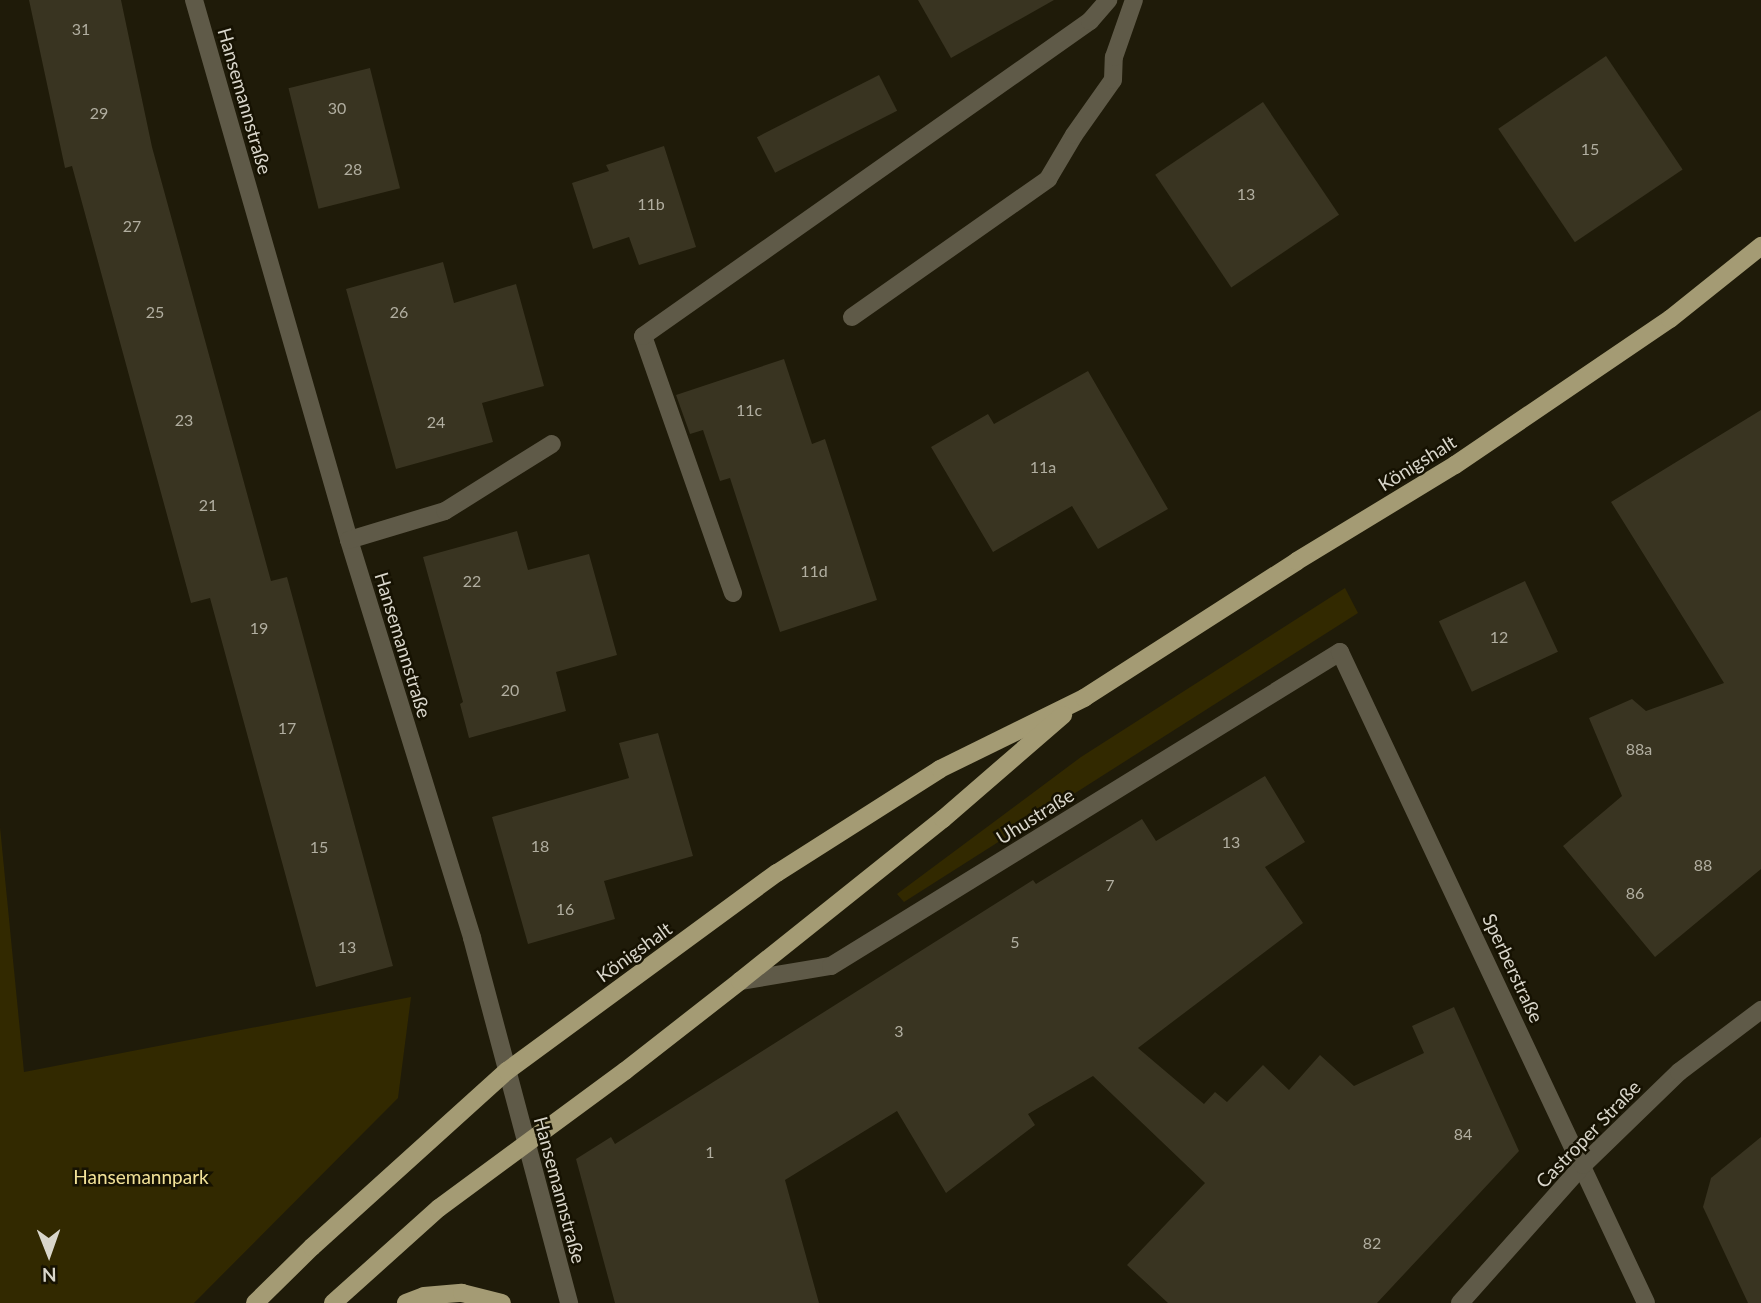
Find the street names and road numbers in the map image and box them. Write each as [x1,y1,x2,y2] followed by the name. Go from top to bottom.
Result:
[213,25,277,177] street label: Hansemannstraße
[1374,430,1460,496] street label: Königshalt
[370,569,436,721] street label: Hansemannstraße
[992,783,1078,849] street label: Uhustraße
[1478,910,1548,1026] street label: Sperberstraße
[592,917,676,987] street label: Königshalt
[1531,1075,1645,1193] street label: Castroper Straße
[529,1114,591,1266] street label: Hansemannstraße

